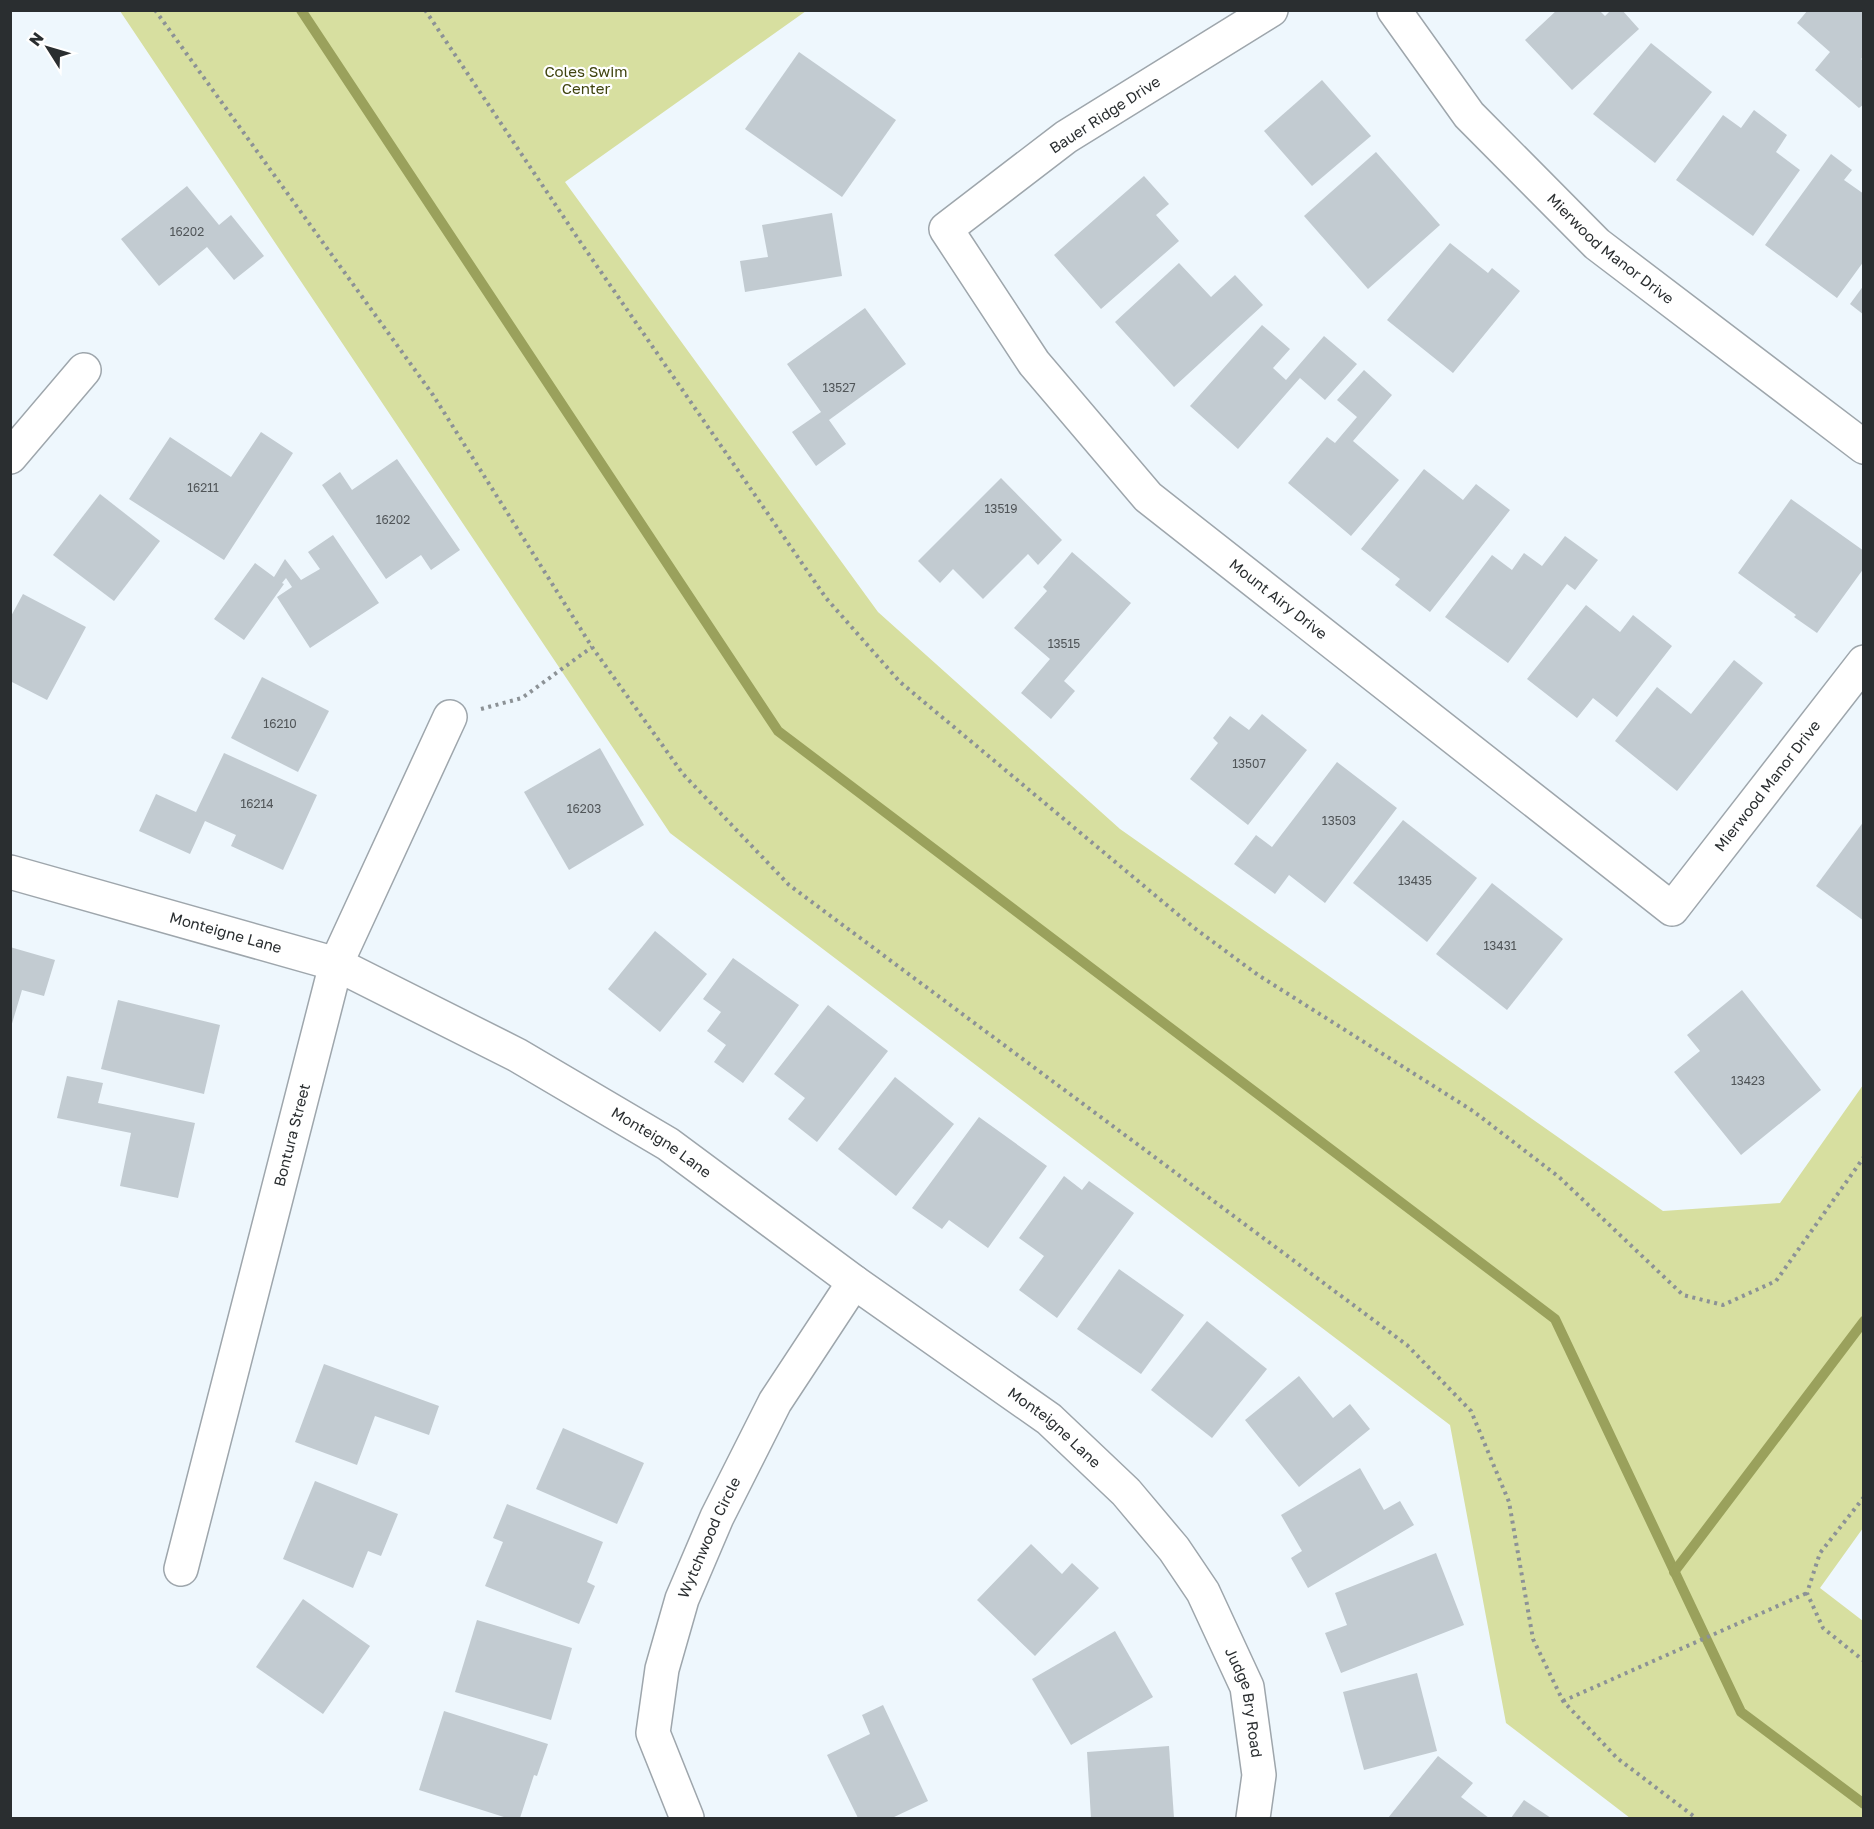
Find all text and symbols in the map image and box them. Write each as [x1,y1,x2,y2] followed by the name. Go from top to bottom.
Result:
[18,18,78,78] north arrow
[24,28,48,50] text: N
[544,62,628,97] park label: Coles Swim Center
[1046,72,1163,157] street label: Bauer Ridge Drive
[1544,189,1678,307] street label: Mierwood Manor Drive
[170,224,204,239] house number: 16202
[822,380,856,395] house number: 13527
[187,480,219,495] house number: 16211
[985,501,1017,516] house number: 13519
[376,512,410,527] house number: 16202
[1226,554,1331,643] street label: Mount Airy Drive
[1048,636,1080,651] house number: 13515
[263,716,297,731] house number: 16210
[1710,716,1824,855] street label: Mierwood Manor Drive
[1232,756,1266,771] house number: 13507
[240,796,274,811] house number: 16214
[567,801,601,816] house number: 16203
[1322,813,1356,828] house number: 13503
[1398,873,1432,888] house number: 13435
[168,907,284,956] street label: Monteigne Lane
[1483,938,1517,953] house number: 13431
[1731,1073,1765,1088] house number: 13423
[269,1081,313,1188] street label: Bontura Street
[608,1103,715,1181] street label: Monteigne Lane
[1005,1383,1105,1471] street label: Monteigne Lane
[673,1473,744,1601] street label: Wytchwood Circle
[1222,1644,1267,1759] street label: Judge Bry Road

